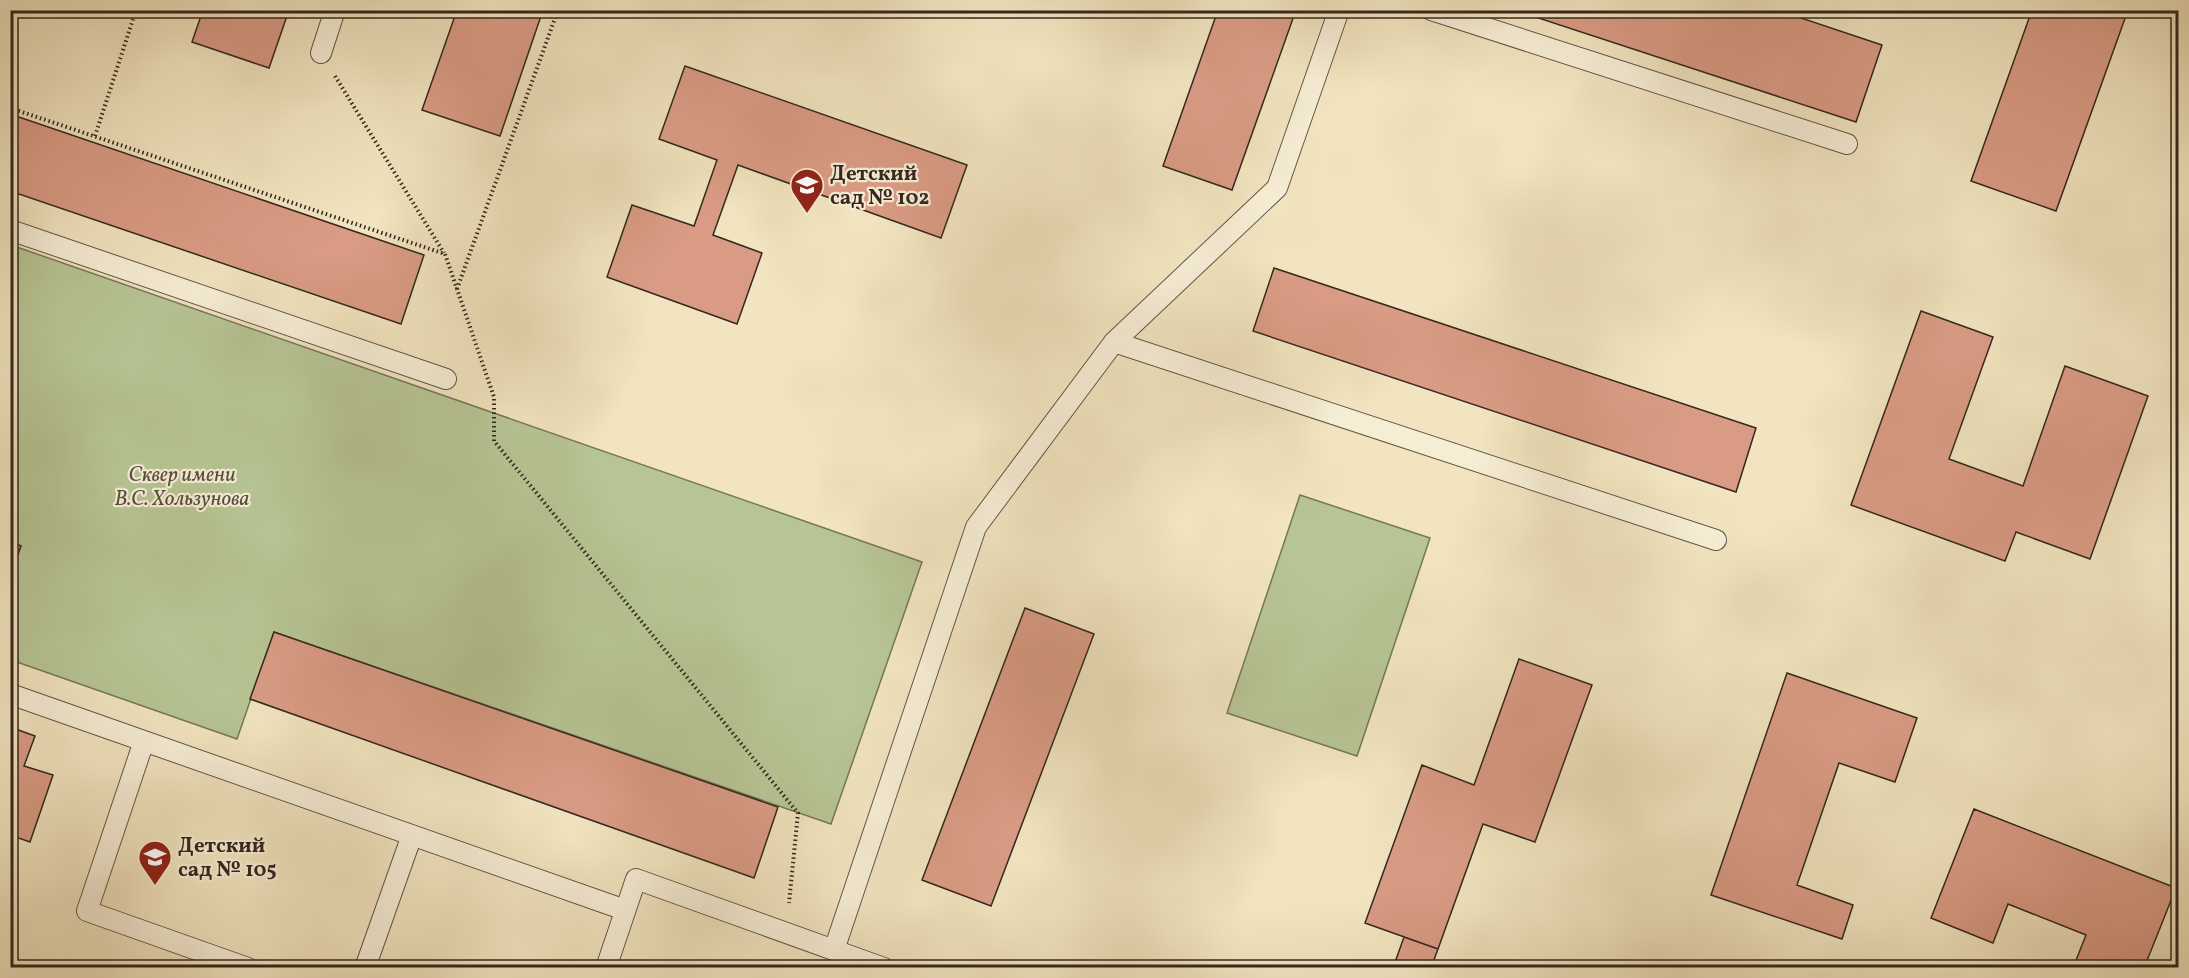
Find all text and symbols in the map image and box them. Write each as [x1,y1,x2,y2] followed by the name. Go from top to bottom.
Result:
[830,160,929,213] place label: Детский сад № 102
[789,167,825,214] school or university icon: Детский сад № 102
[115,461,250,514] park label: Сквер имени В.С. Хользунова
[178,832,277,885] place label: Детский сад № 105
[137,839,173,886] school or university icon: Детский сад № 105

